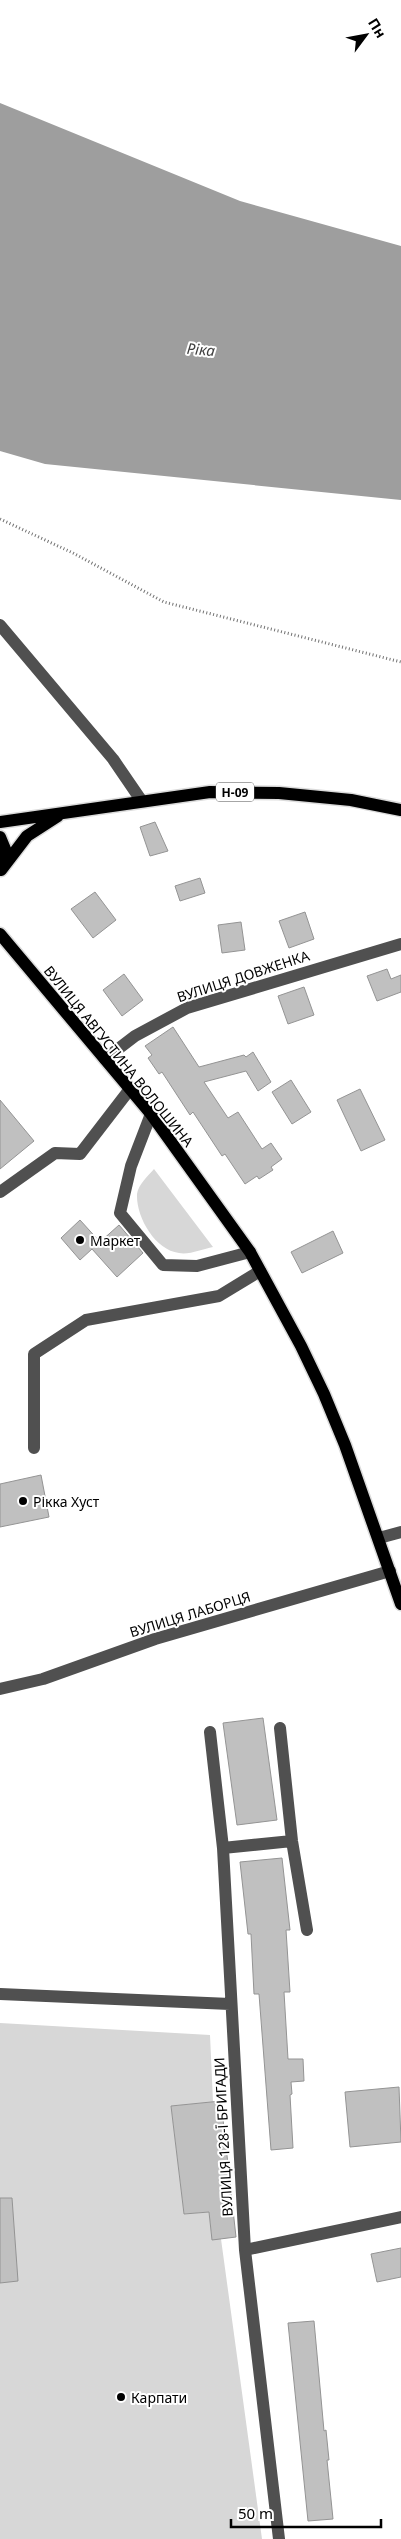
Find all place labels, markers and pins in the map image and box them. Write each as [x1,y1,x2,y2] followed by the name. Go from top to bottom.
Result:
[90,1231,141,1250] place label: Маркет
[74,1234,86,1246] marker: Маркет
[33,1492,100,1511] place label: Рікка Хуст
[17,1495,29,1507] marker: Рікка Хуст
[131,2388,187,2407] place label: Карпати
[115,2391,127,2403] marker: Карпати

